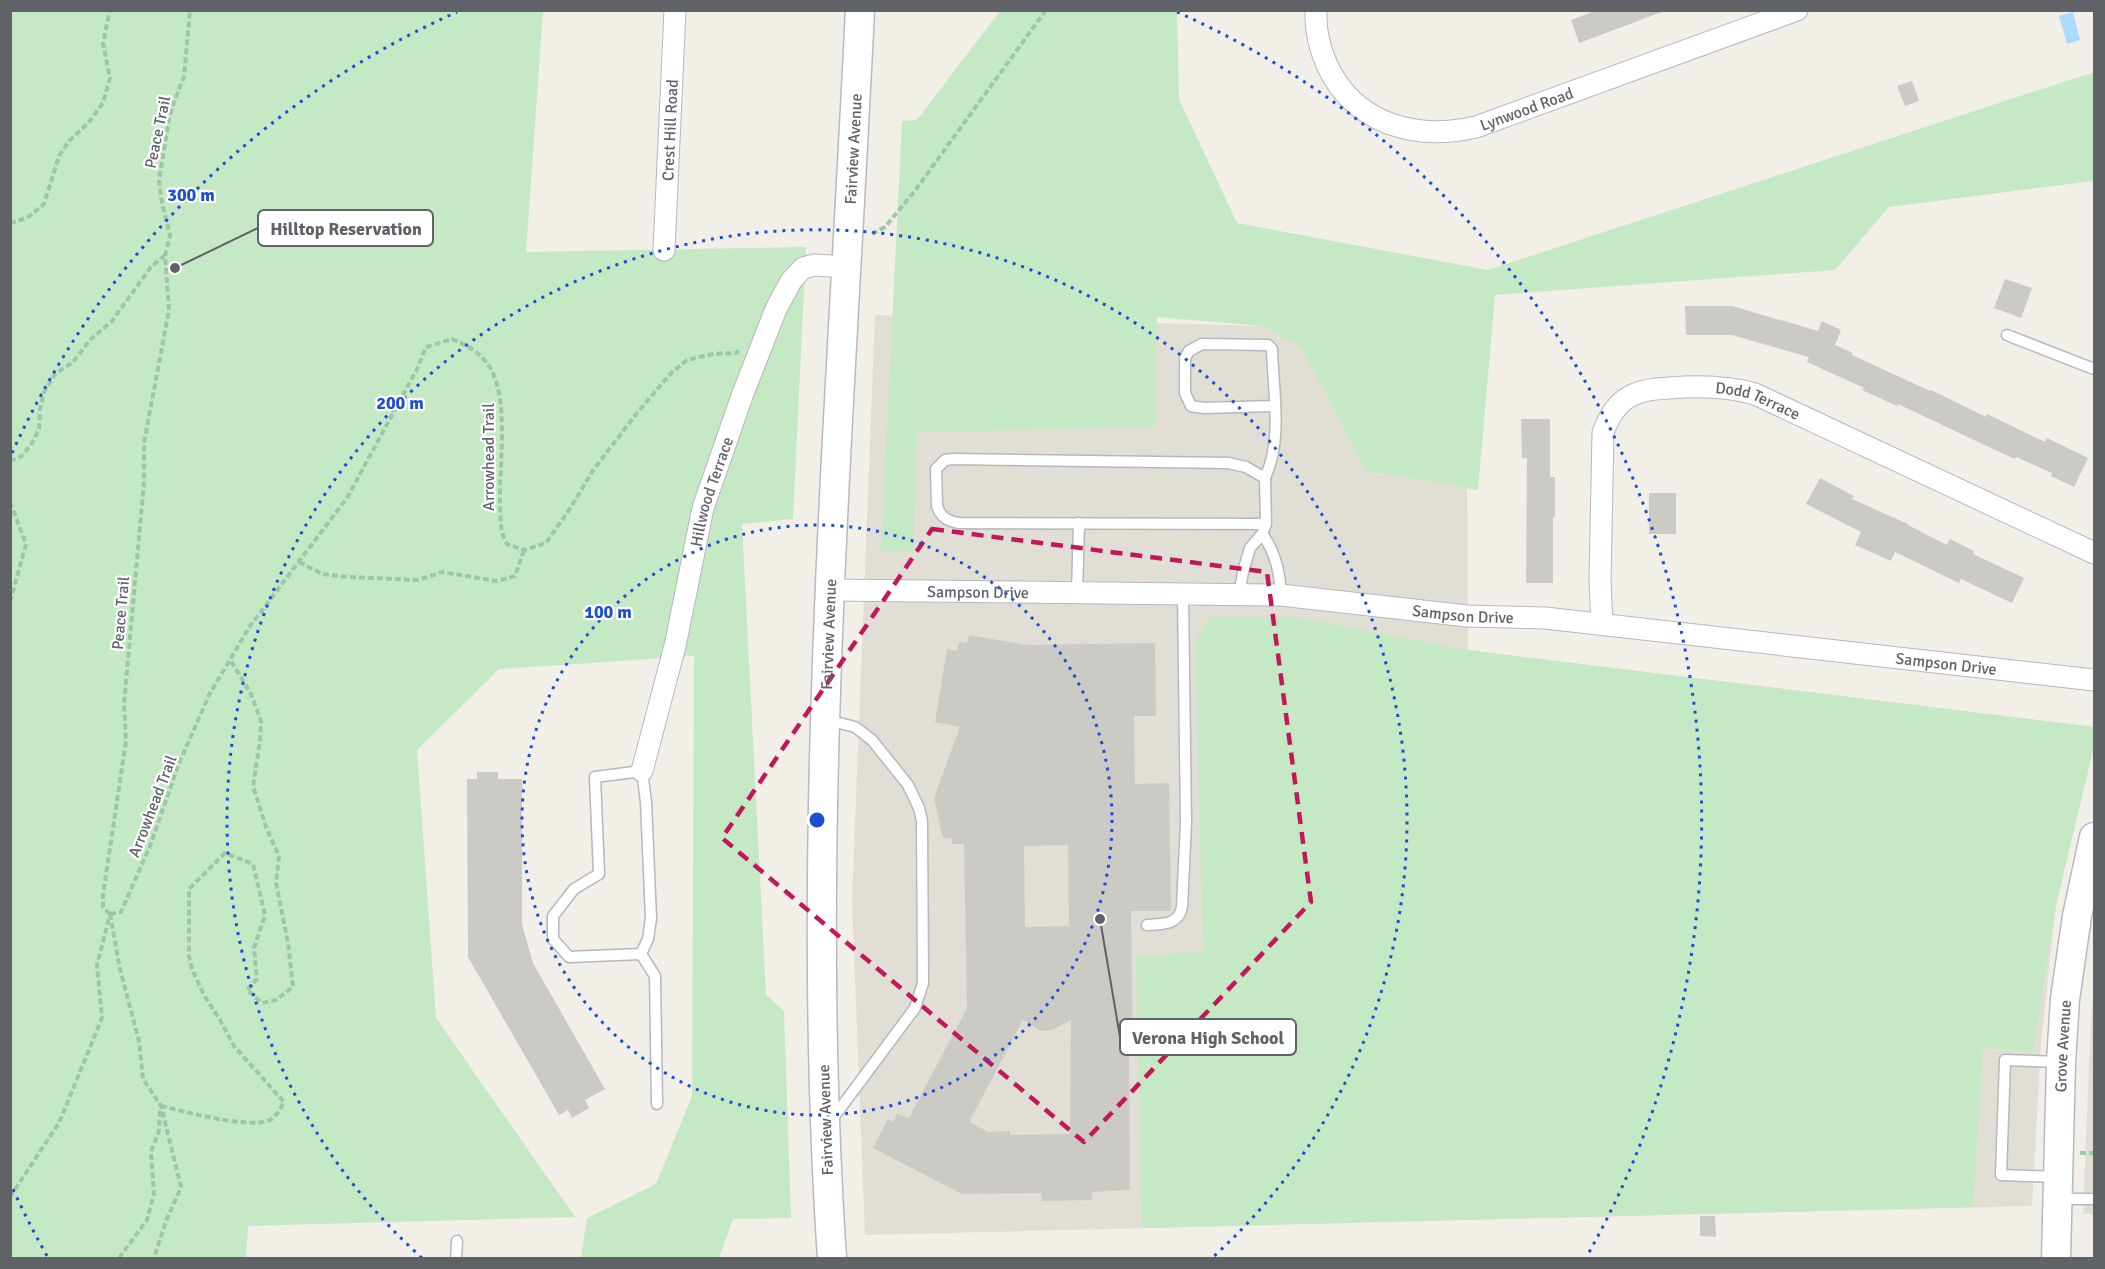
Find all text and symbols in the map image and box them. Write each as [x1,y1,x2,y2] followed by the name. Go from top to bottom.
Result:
[658,79,683,181] street label: Crest Hill Road
[1477,83,1576,136] street label: Lynwood Road
[841,93,867,205] street label: Fairview Avenue
[141,94,175,170] street label: Peace Trail
[167,184,215,206] text: 300 m
[258,210,433,246] callout: Hilltop Reservation
[270,218,422,240] text: Hilltop Reservation
[1715,378,1803,425] street label: Dodd Terrace
[376,392,424,414] text: 200 m
[479,403,499,511] street label: Arrowhead Trail
[686,434,738,549] street label: Hillwood Terrace
[108,575,134,651] street label: Peace Trail
[817,578,841,690] street label: Fairview Avenue
[927,582,1029,603] street label: Sampson Drive
[584,601,632,623] text: 100 m
[1411,601,1514,628] street label: Sampson Drive
[1894,649,1998,680] street label: Sampson Drive
[124,752,182,860] street label: Arrowhead Trail
[807,810,827,830] centre of rings
[2051,999,2076,1093] street label: Grove Avenue
[1120,1019,1296,1055] callout: Verona High School
[1132,1027,1284,1049] text: Verona High School
[814,1064,838,1176] street label: Fairview Avenue

